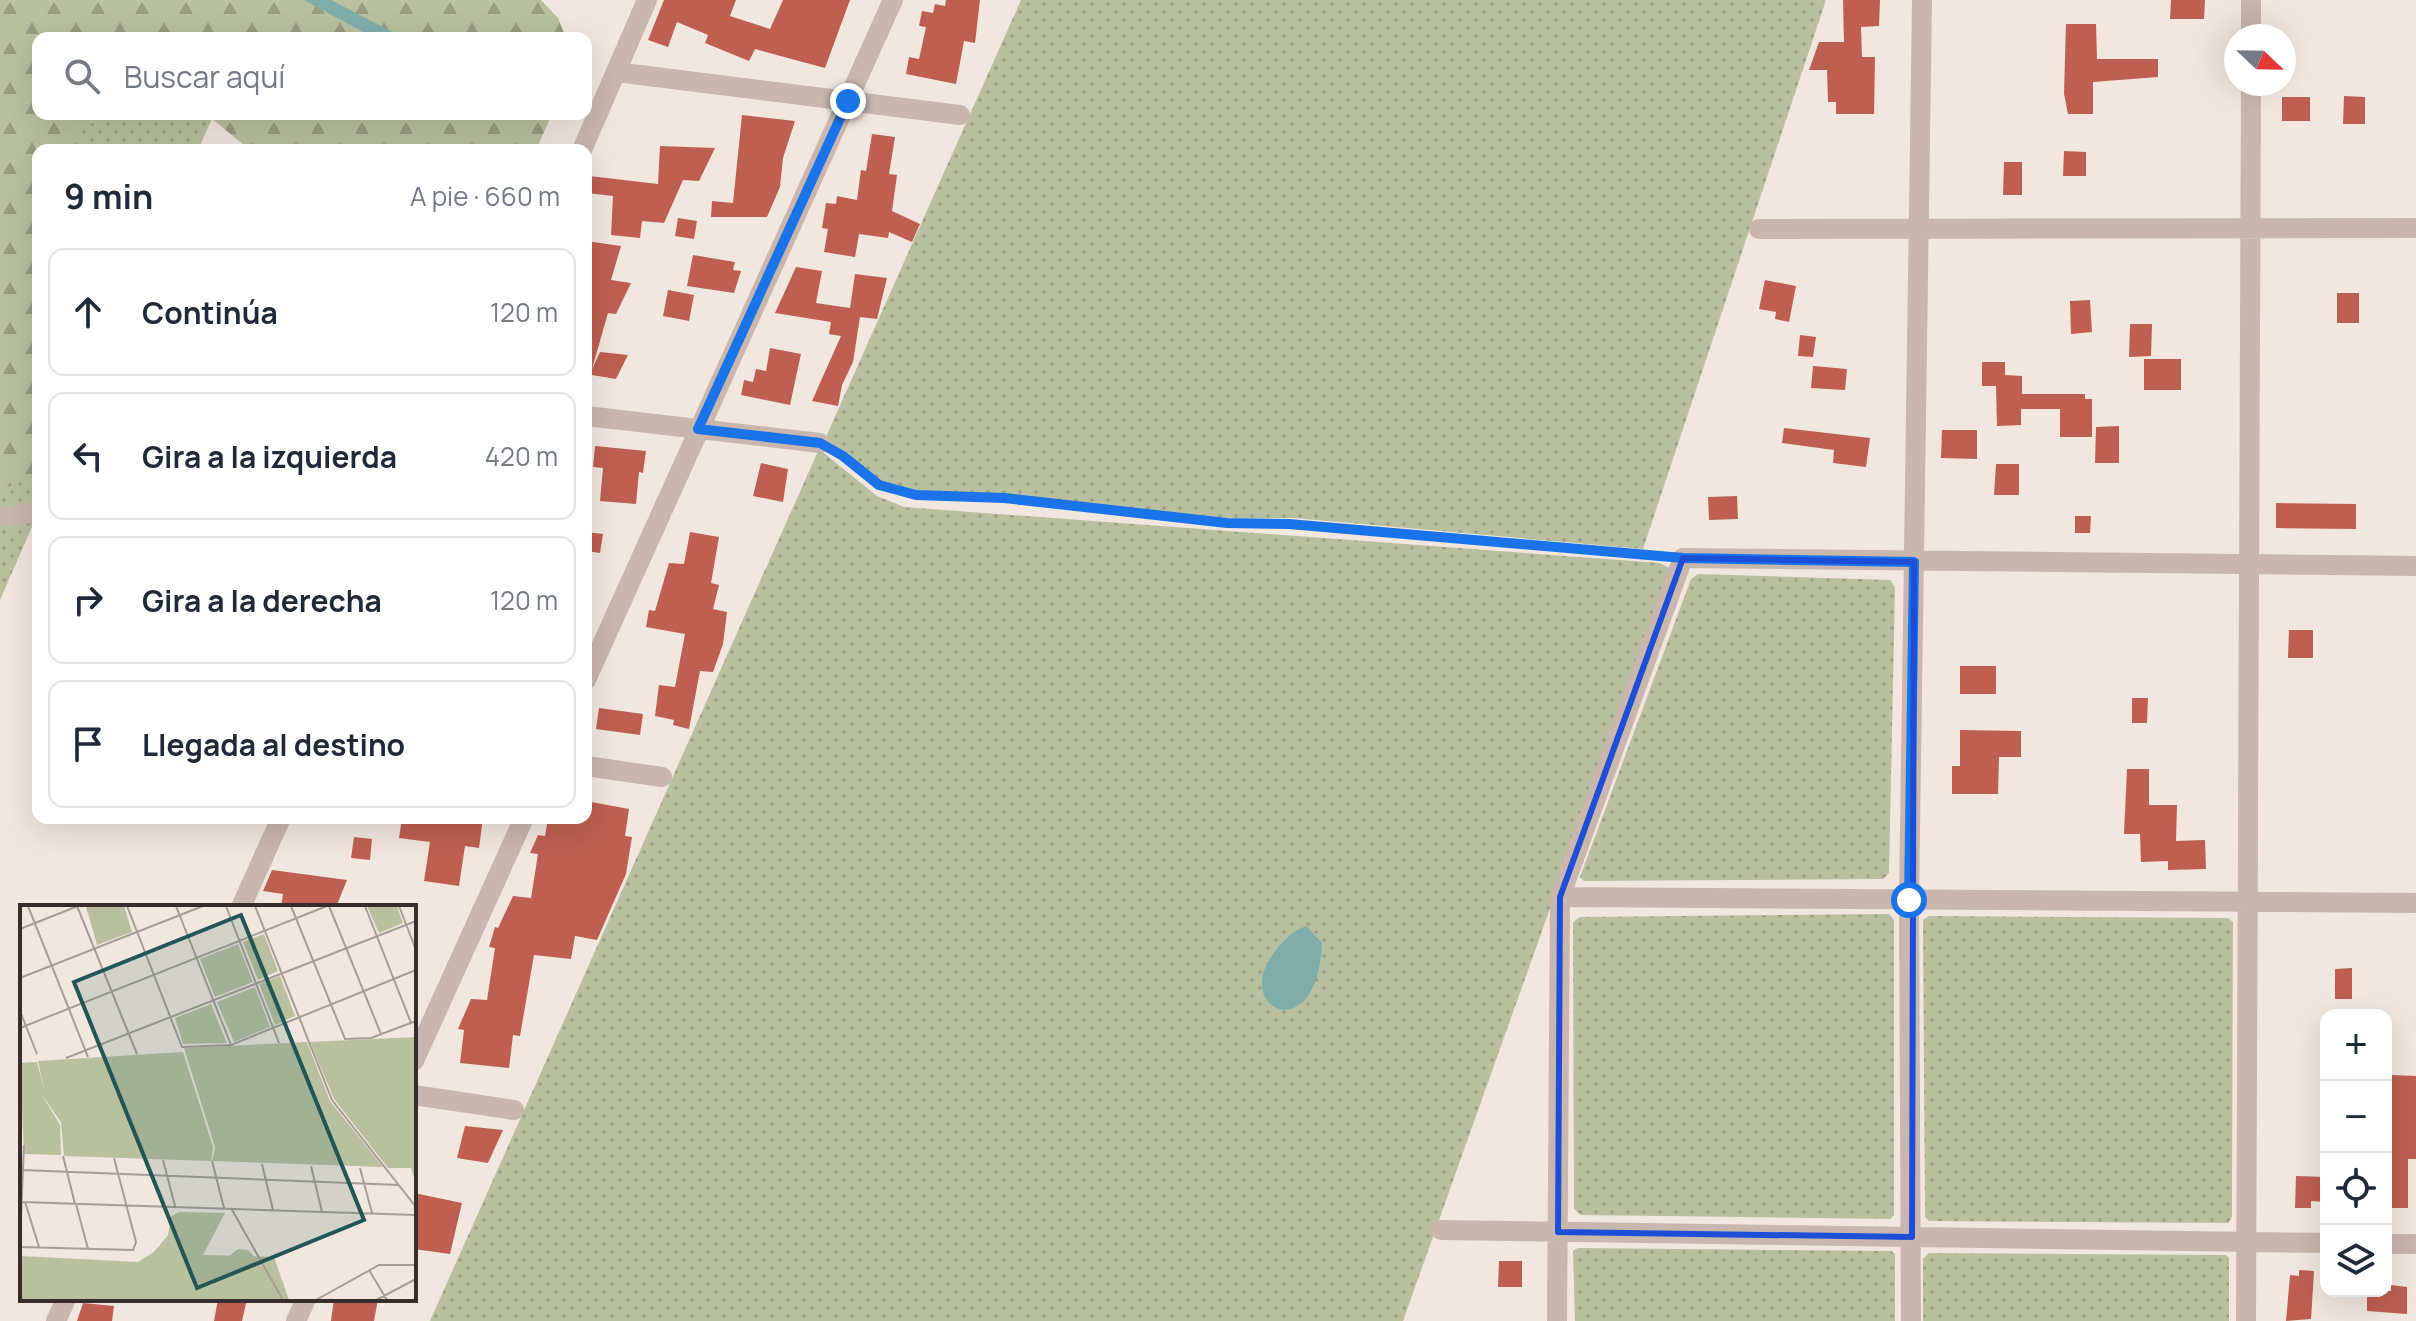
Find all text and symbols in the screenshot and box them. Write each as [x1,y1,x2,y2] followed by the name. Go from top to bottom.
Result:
[2224,24,2296,96] north arrow
[32,32,592,120] search box
[60,54,104,98] icon: search
[124,56,285,97] text: Buscar aquí
[830,83,866,119] route end
[64,173,153,219] text: 9 min
[410,178,560,214] text: A pie · 660 m
[66,290,110,334] icon: ahead
[142,292,278,333] text: Continúa
[490,294,558,330] text: 120 m
[66,434,110,478] icon: left
[142,436,397,477] text: Gira a la izquierda
[485,438,558,474] text: 420 m
[66,578,110,622] icon: right
[142,580,382,621] text: Gira a la derecha
[490,582,558,618] text: 120 m
[66,722,110,766] icon: arrive
[142,724,405,765] text: Llegada al destino
[1891,882,1927,918] route start
[20,905,416,1301] inset map
[2320,1009,2392,1297] map controls
[2320,1009,2392,1081] button: +
[2320,1081,2392,1153] button: −
[2320,1153,2392,1225] button: locate
[2320,1225,2392,1297] button: layers

